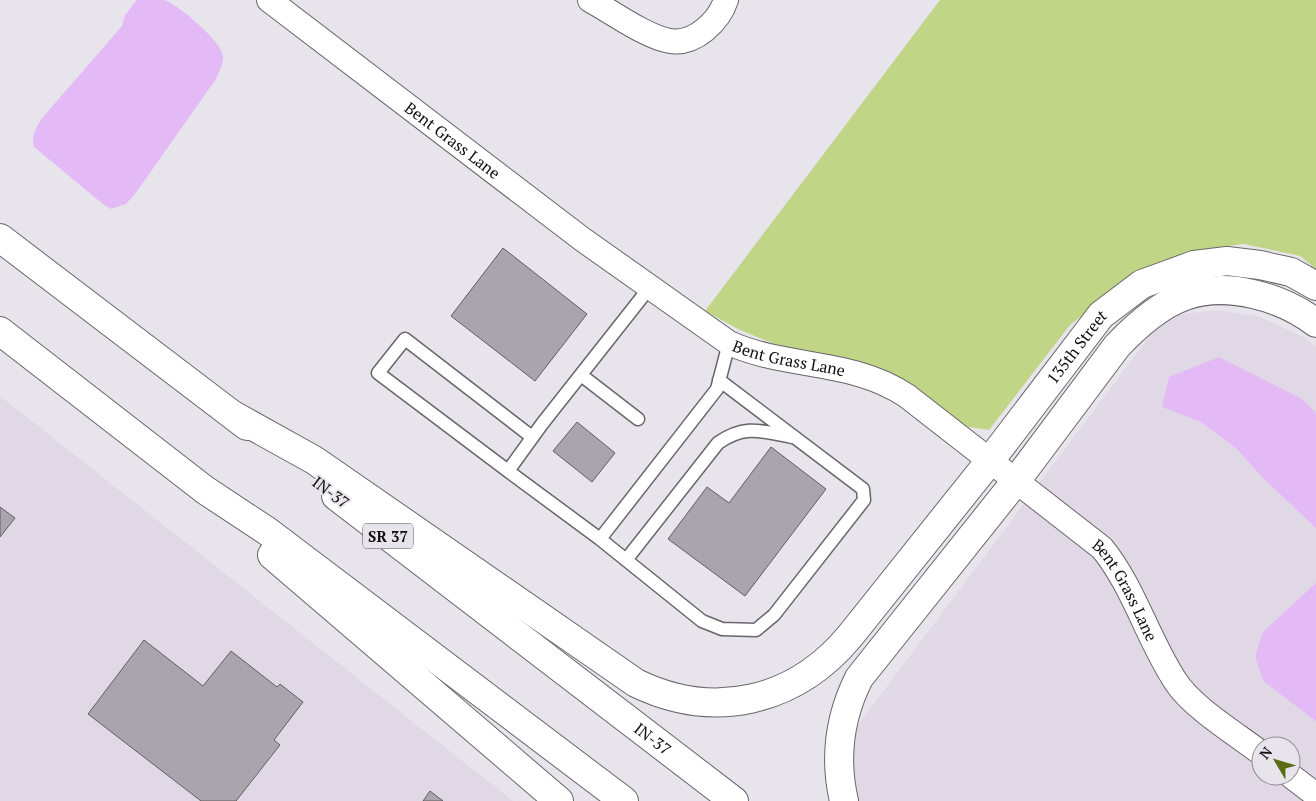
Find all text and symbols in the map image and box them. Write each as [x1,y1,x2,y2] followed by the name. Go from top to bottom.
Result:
[400,97,505,184] street label: Bent Grass Lane
[1042,304,1111,388] street label: 135th Street
[729,335,847,381] street label: Bent Grass Lane
[308,471,354,513] street label: IN-37
[363,524,413,548] road number: SR 37
[1088,534,1163,645] street label: Bent Grass Lane
[630,717,676,760] street label: IN-37
[1251,736,1301,786] north arrow
[1255,742,1276,763] text: N

